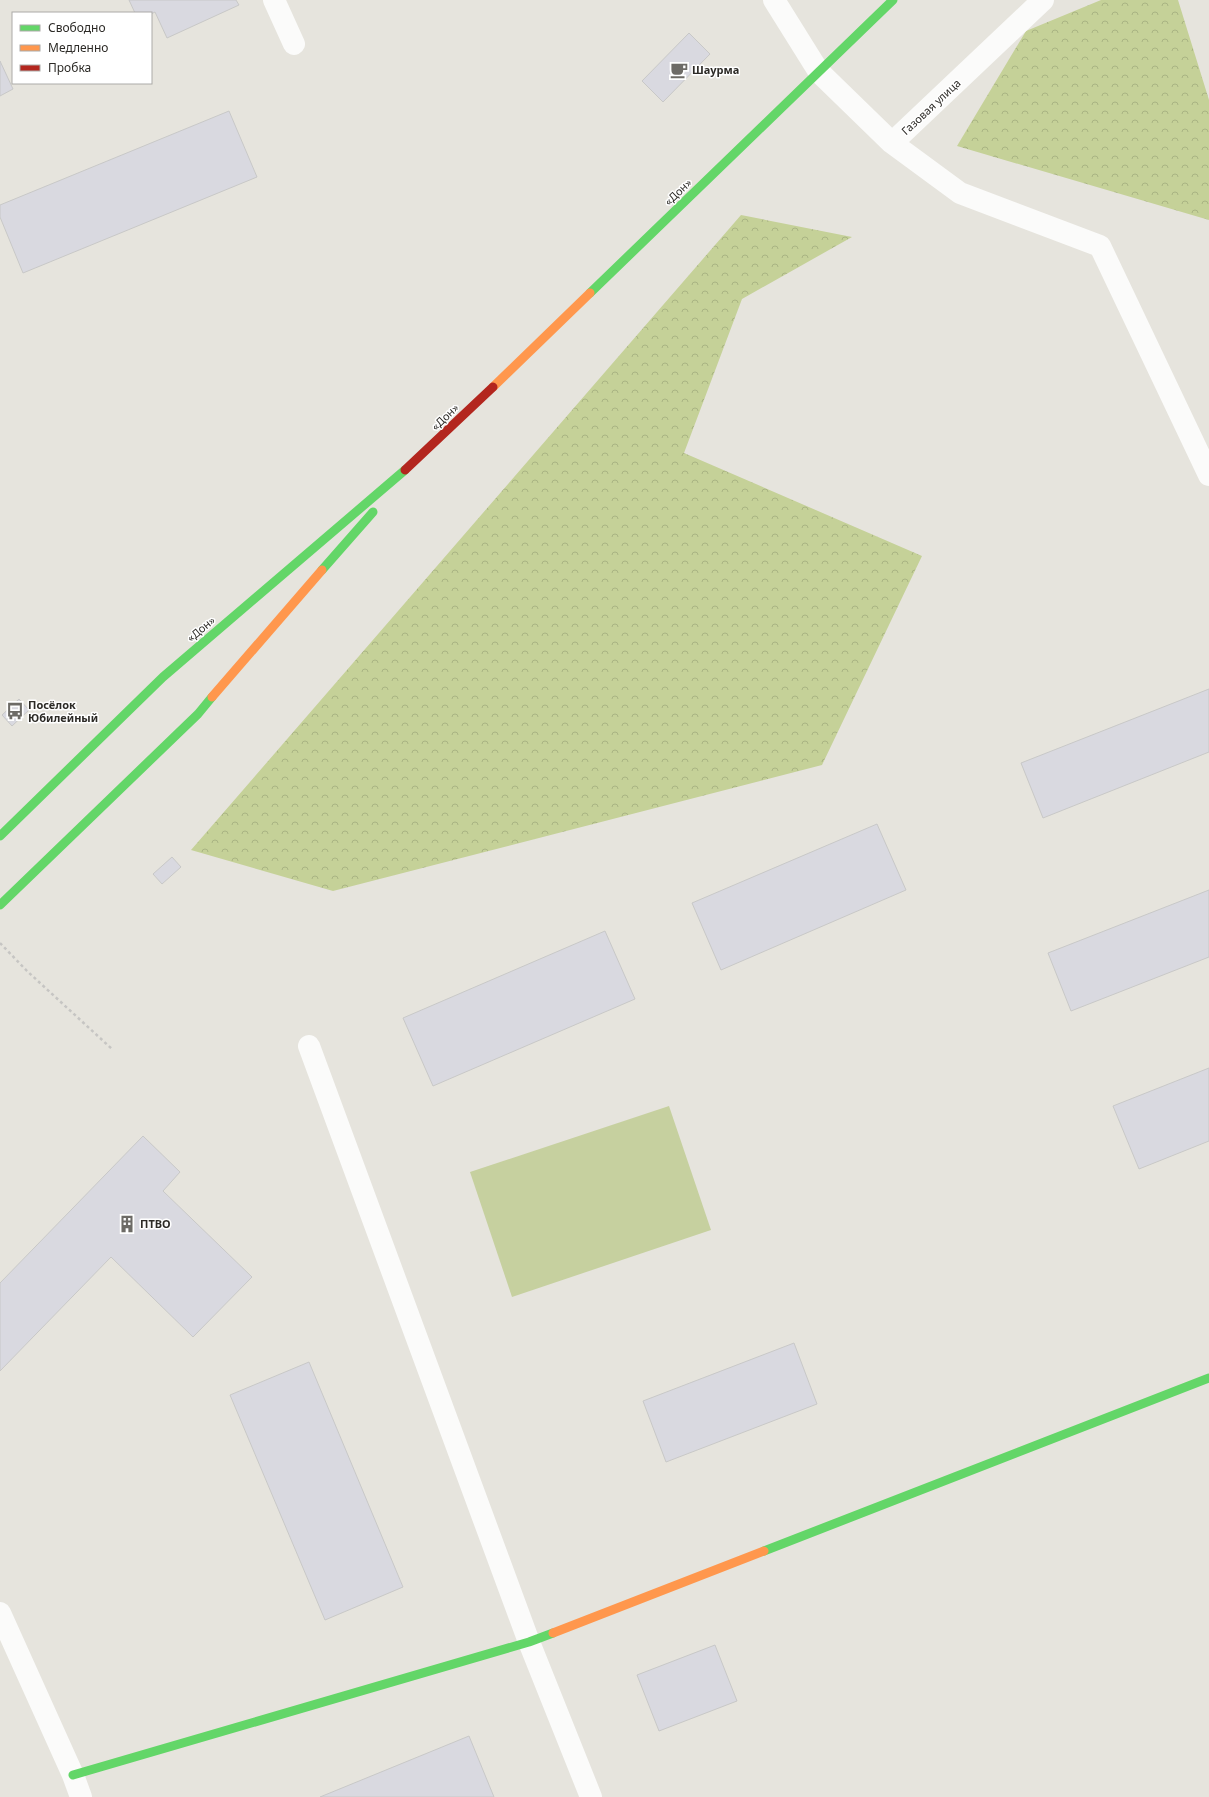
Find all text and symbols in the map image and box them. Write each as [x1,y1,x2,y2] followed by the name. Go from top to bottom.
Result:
[12,12,152,84] legend
[48,19,106,36] text: Свободно
[48,39,108,56] text: Медленно
[48,59,91,76] text: Пробка
[669,60,689,80] cafe icon: Шаурма
[692,62,739,77] place label: Шаурма
[898,75,964,138] street label: Газовая улица
[661,175,695,208] street label: «Дон»
[428,400,462,433] street label: «Дон»
[183,612,218,645] street label: «Дон»
[28,697,98,725] place label: Посёлок Юбилейный
[5,701,25,721] bus stop icon: Посёлок Юбилейный
[117,1214,137,1234] building icon: ПТВО
[140,1216,171,1231] place label: ПТВО

